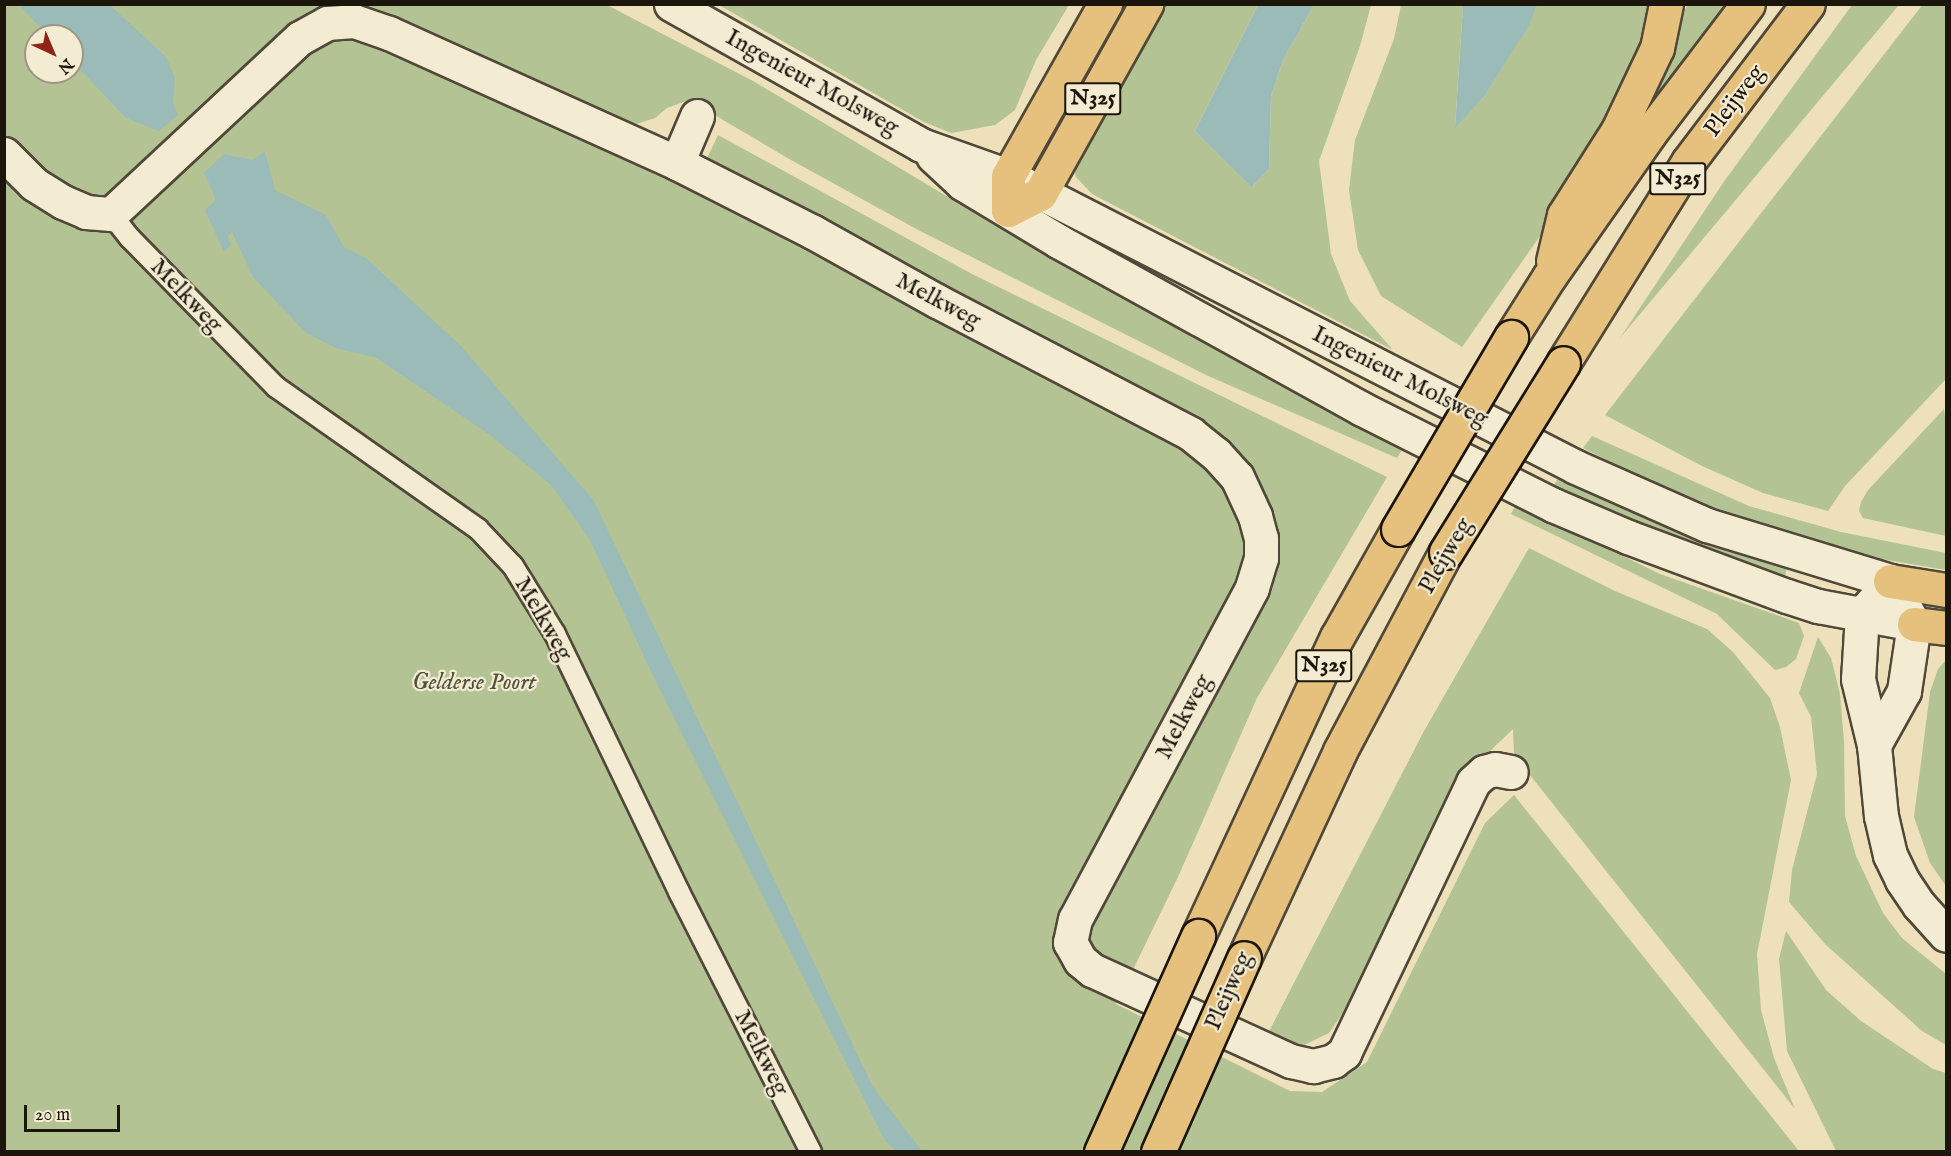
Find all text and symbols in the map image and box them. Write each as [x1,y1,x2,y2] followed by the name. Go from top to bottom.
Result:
[720,23,904,143] street label: Ingenieur Molsweg
[24,24,84,84] north arrow
[53,54,77,78] text: N
[1698,59,1772,143] street label: Pleijweg
[1063,80,1123,118] road number: N325
[1648,160,1708,198] road number: N325
[144,253,228,339] street label: Melkweg
[890,267,986,335] street label: Melkweg
[1307,320,1493,434] street label: Ingenieur Molsweg
[1413,513,1479,599] street label: Pleijweg
[507,572,579,666] street label: Melkweg
[1294,647,1354,685] road number: N325
[412,669,536,697] park label: Gelderse Poort
[1150,669,1218,765] street label: Melkweg
[1199,947,1259,1035] street label: Pleijweg
[727,1005,795,1101] street label: Melkweg
[27,1093,123,1131] scale bar
[35,1104,70,1127] text: 20 m

